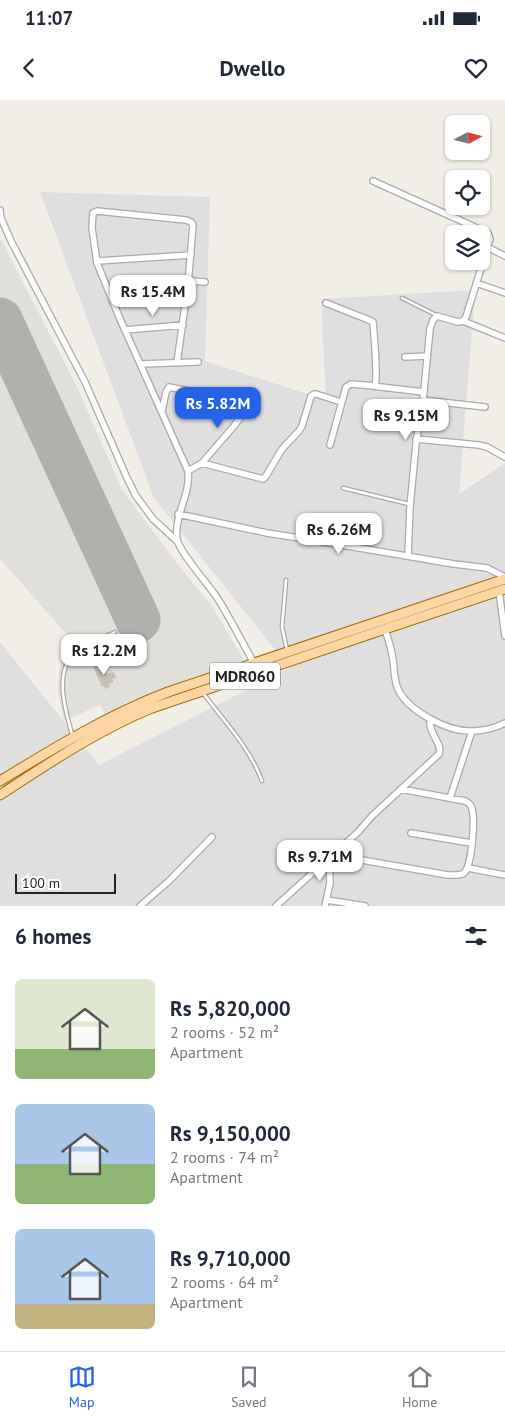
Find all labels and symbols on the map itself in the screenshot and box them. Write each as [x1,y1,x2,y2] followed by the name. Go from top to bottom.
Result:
[445,115,490,160] north arrow
[101,274,205,317] pin: Rs 15.4M
[166,386,270,429] pin: Rs 5.82M
[354,398,458,441] pin: Rs 9.15M
[287,512,391,555] pin: Rs 6.26M
[52,634,156,676] pin: Rs 12.2M
[210,662,280,690] road number: MDR060
[268,840,372,882] pin: Rs 9.71M
[15,871,116,894] scale bar

